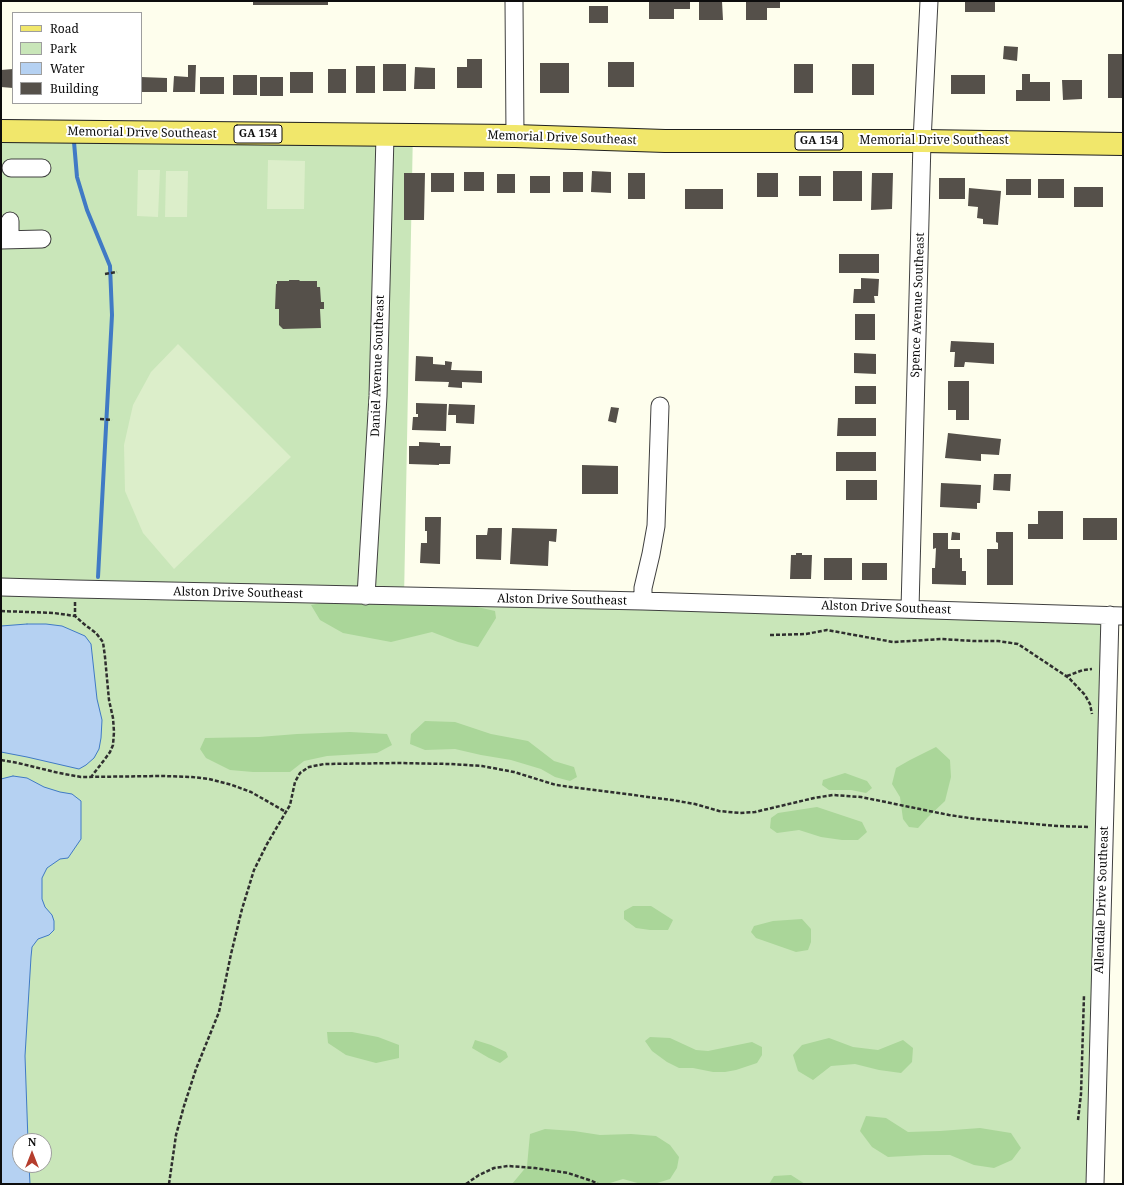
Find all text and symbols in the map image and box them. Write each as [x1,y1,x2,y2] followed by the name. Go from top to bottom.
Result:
[12,12,142,104] legend
[50,20,79,37] text: Road
[50,40,77,57] text: Park
[50,60,85,77] text: Water
[50,80,98,97] text: Building
[67,124,217,142] street label: Memorial Drive Southeast
[234,125,282,143] road number: GA 154
[487,128,637,148] street label: Memorial Drive Southeast
[795,132,843,150] road number: GA 154
[859,134,1009,148] street label: Memorial Drive Southeast
[908,232,928,378] street label: Spence Avenue Southeast
[368,295,388,437] street label: Daniel Avenue Southeast
[173,585,303,601] street label: Alston Drive Southeast
[497,592,627,608] street label: Alston Drive Southeast
[821,599,951,617] street label: Alston Drive Southeast
[1092,826,1112,974] street label: Allendale Drive Southeast
[12,1133,52,1173] north arrow
[28,1134,36,1149] text: N

